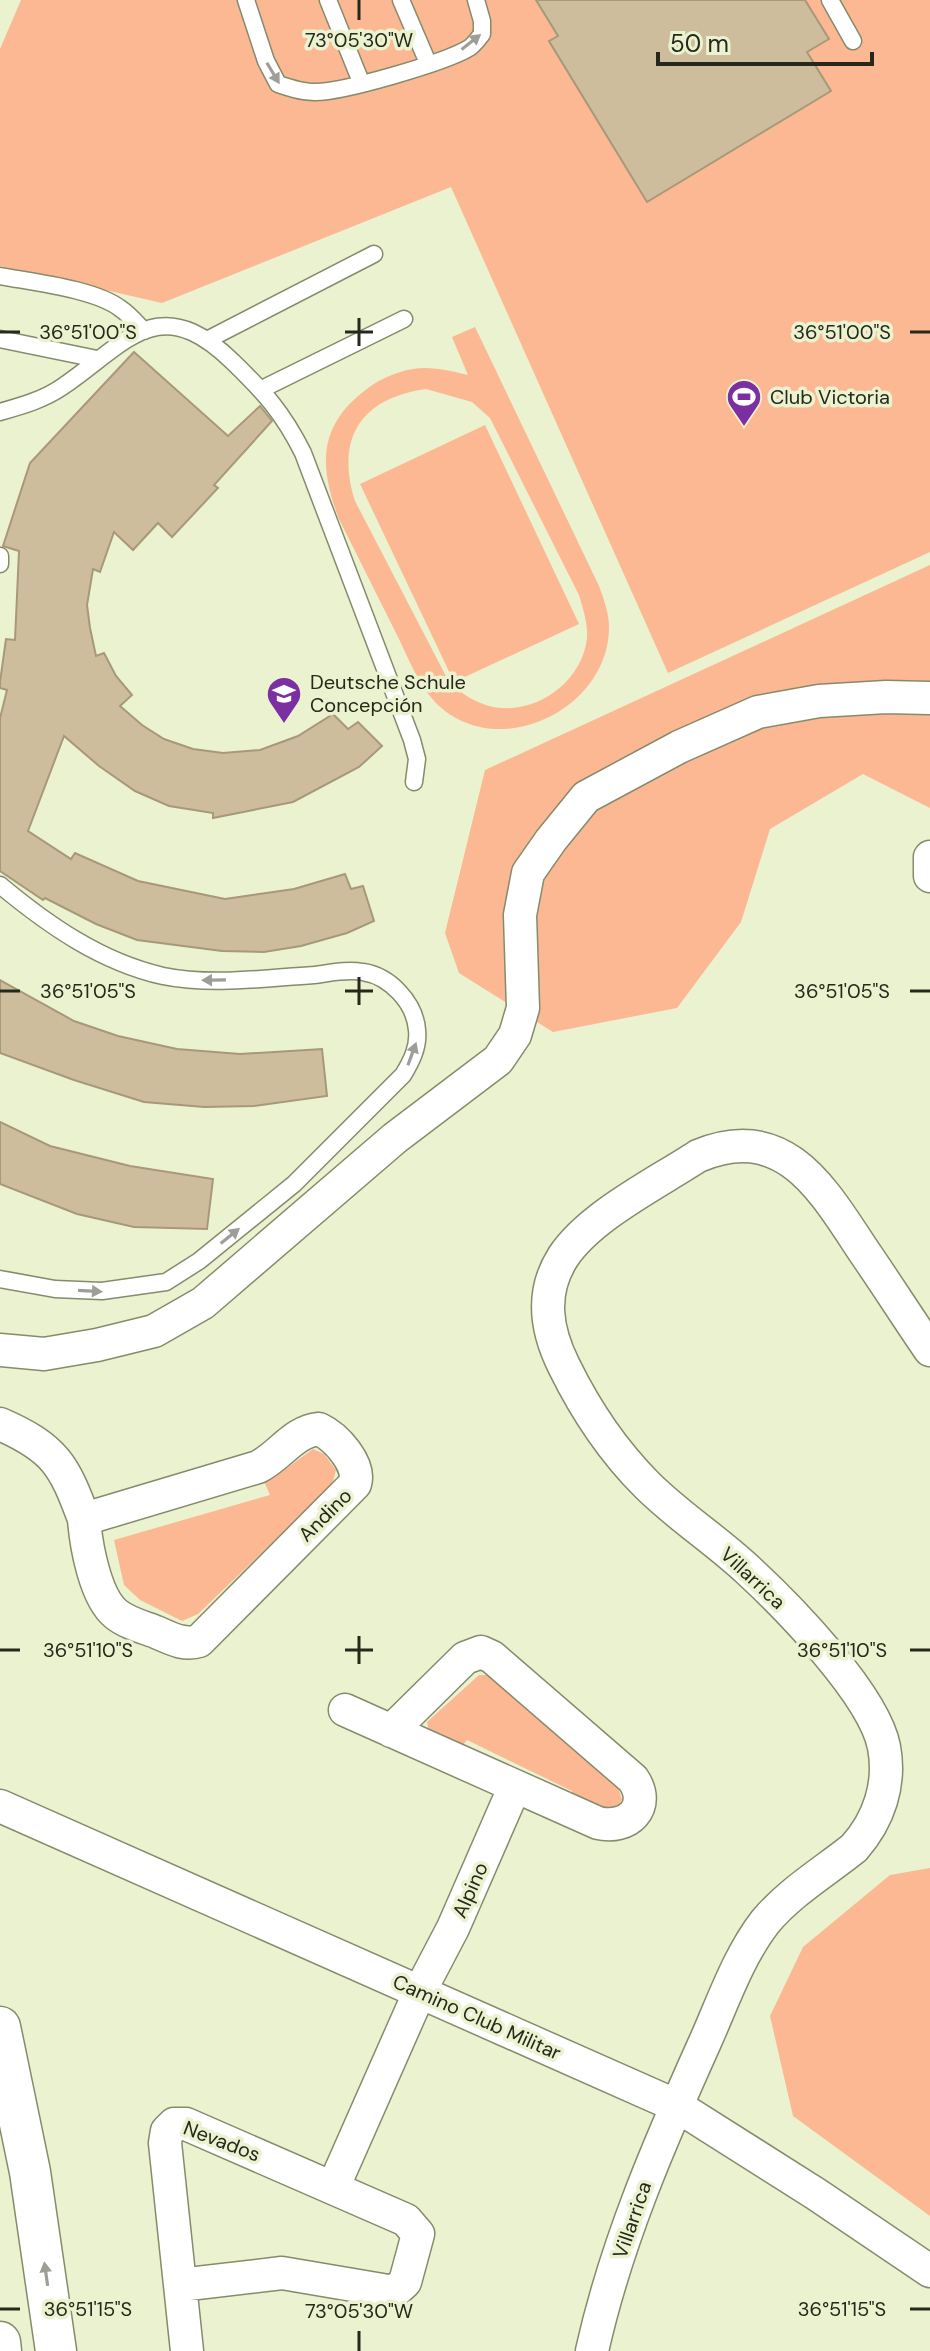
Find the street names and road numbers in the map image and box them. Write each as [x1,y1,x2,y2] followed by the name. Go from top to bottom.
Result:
[293,1483,357,1547] street label: Andino
[715,1541,791,1615] street label: Villarrica
[446,1858,494,1922] street label: Alpino
[389,1968,565,2066] street label: Camino Club Militar
[180,2115,264,2167] street label: Nevados
[607,2178,657,2262] street label: Villarrica

